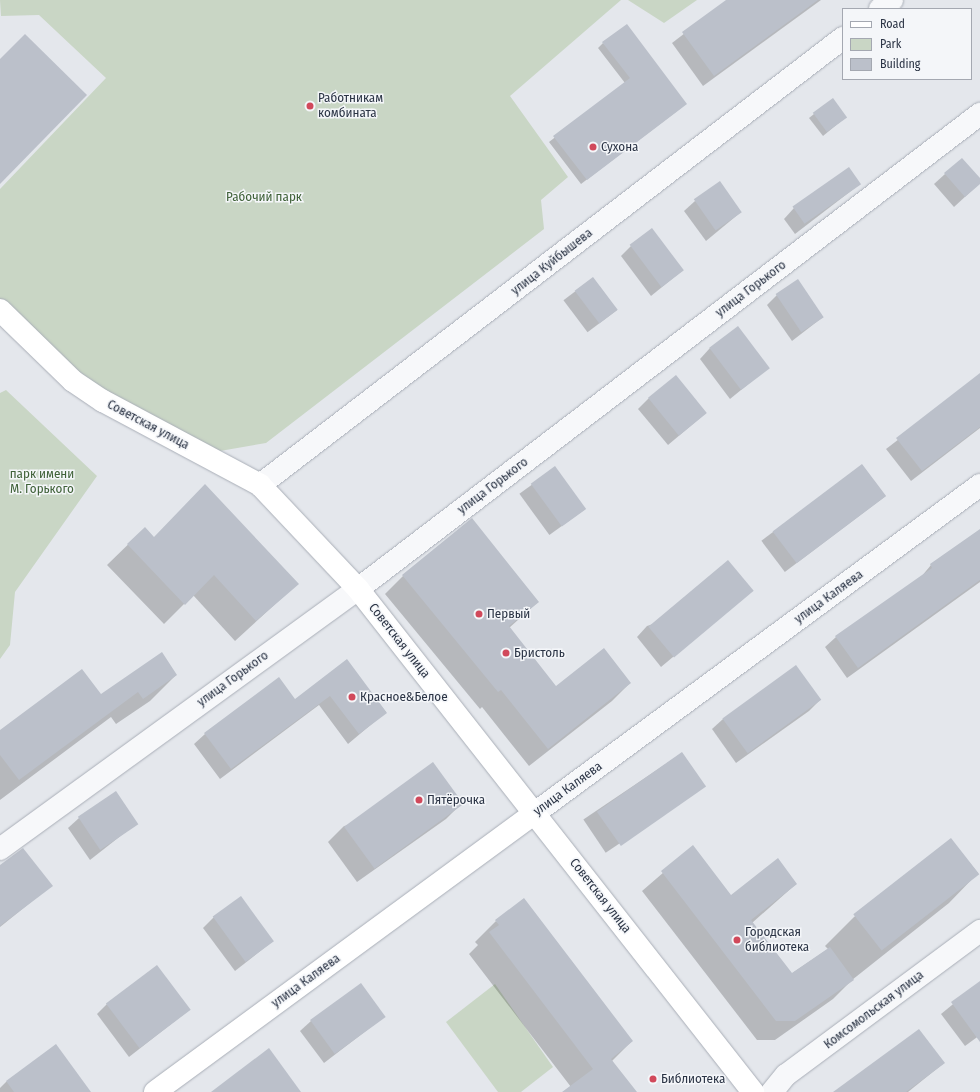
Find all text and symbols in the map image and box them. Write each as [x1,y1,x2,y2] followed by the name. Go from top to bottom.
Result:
[842,8,972,80] legend
[880,17,905,31] text: Road
[880,37,901,51] text: Park
[880,57,920,71] text: Building
[318,91,383,122] place label: Работникам комбината
[305,101,315,111] marker: Работникам комбината
[601,139,638,155] place label: Сухона
[588,142,598,152] marker: Сухона
[226,189,302,205] park label: Рабочий парк
[508,225,596,299] street label: улица Куйбышева
[713,257,789,321] street label: улица Горького
[104,397,192,453] street label: Советская улица
[455,454,531,518] street label: улица Горького
[10,467,74,498] park label: парк имени М. Горького
[792,567,866,627] street label: улица Каляева
[365,600,433,682] street label: Советская улица
[487,606,530,622] place label: Первый
[474,609,484,619] marker: Первый
[514,645,565,661] place label: Бристоль
[194,648,272,710] street label: улица Горького
[501,648,511,658] marker: Бристоль
[360,689,448,705] place label: Красное&Белое
[347,692,357,702] marker: Красное&Белое
[531,759,605,819] street label: улица Каляева
[427,792,485,808] place label: Пятёрочка
[414,795,424,805] marker: Пятёрочка
[566,855,634,937] street label: Советская улица
[745,925,809,956] place label: Городская библиотека
[732,935,742,945] marker: Городская библиотека
[269,951,343,1011] street label: улица Каляева
[821,967,927,1053] street label: Комсомольская улица
[661,1071,725,1087] place label: Библиотека
[648,1074,658,1084] marker: Библиотека

